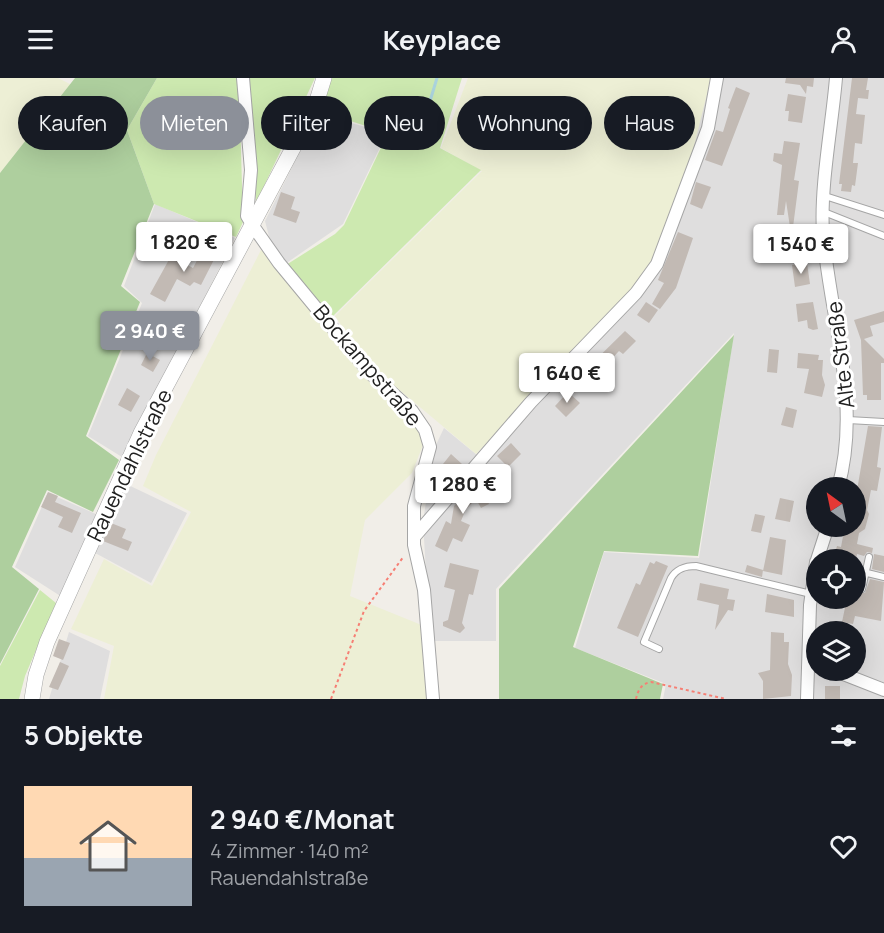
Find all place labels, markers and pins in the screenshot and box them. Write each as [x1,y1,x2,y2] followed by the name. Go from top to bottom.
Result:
[129,222,239,273] pin: 1 820 €
[746,224,856,275] pin: 1 540 €
[95,311,205,362] pin: 2 940 €
[512,353,622,404] pin: 1 640 €
[408,464,518,515] pin: 1 280 €

